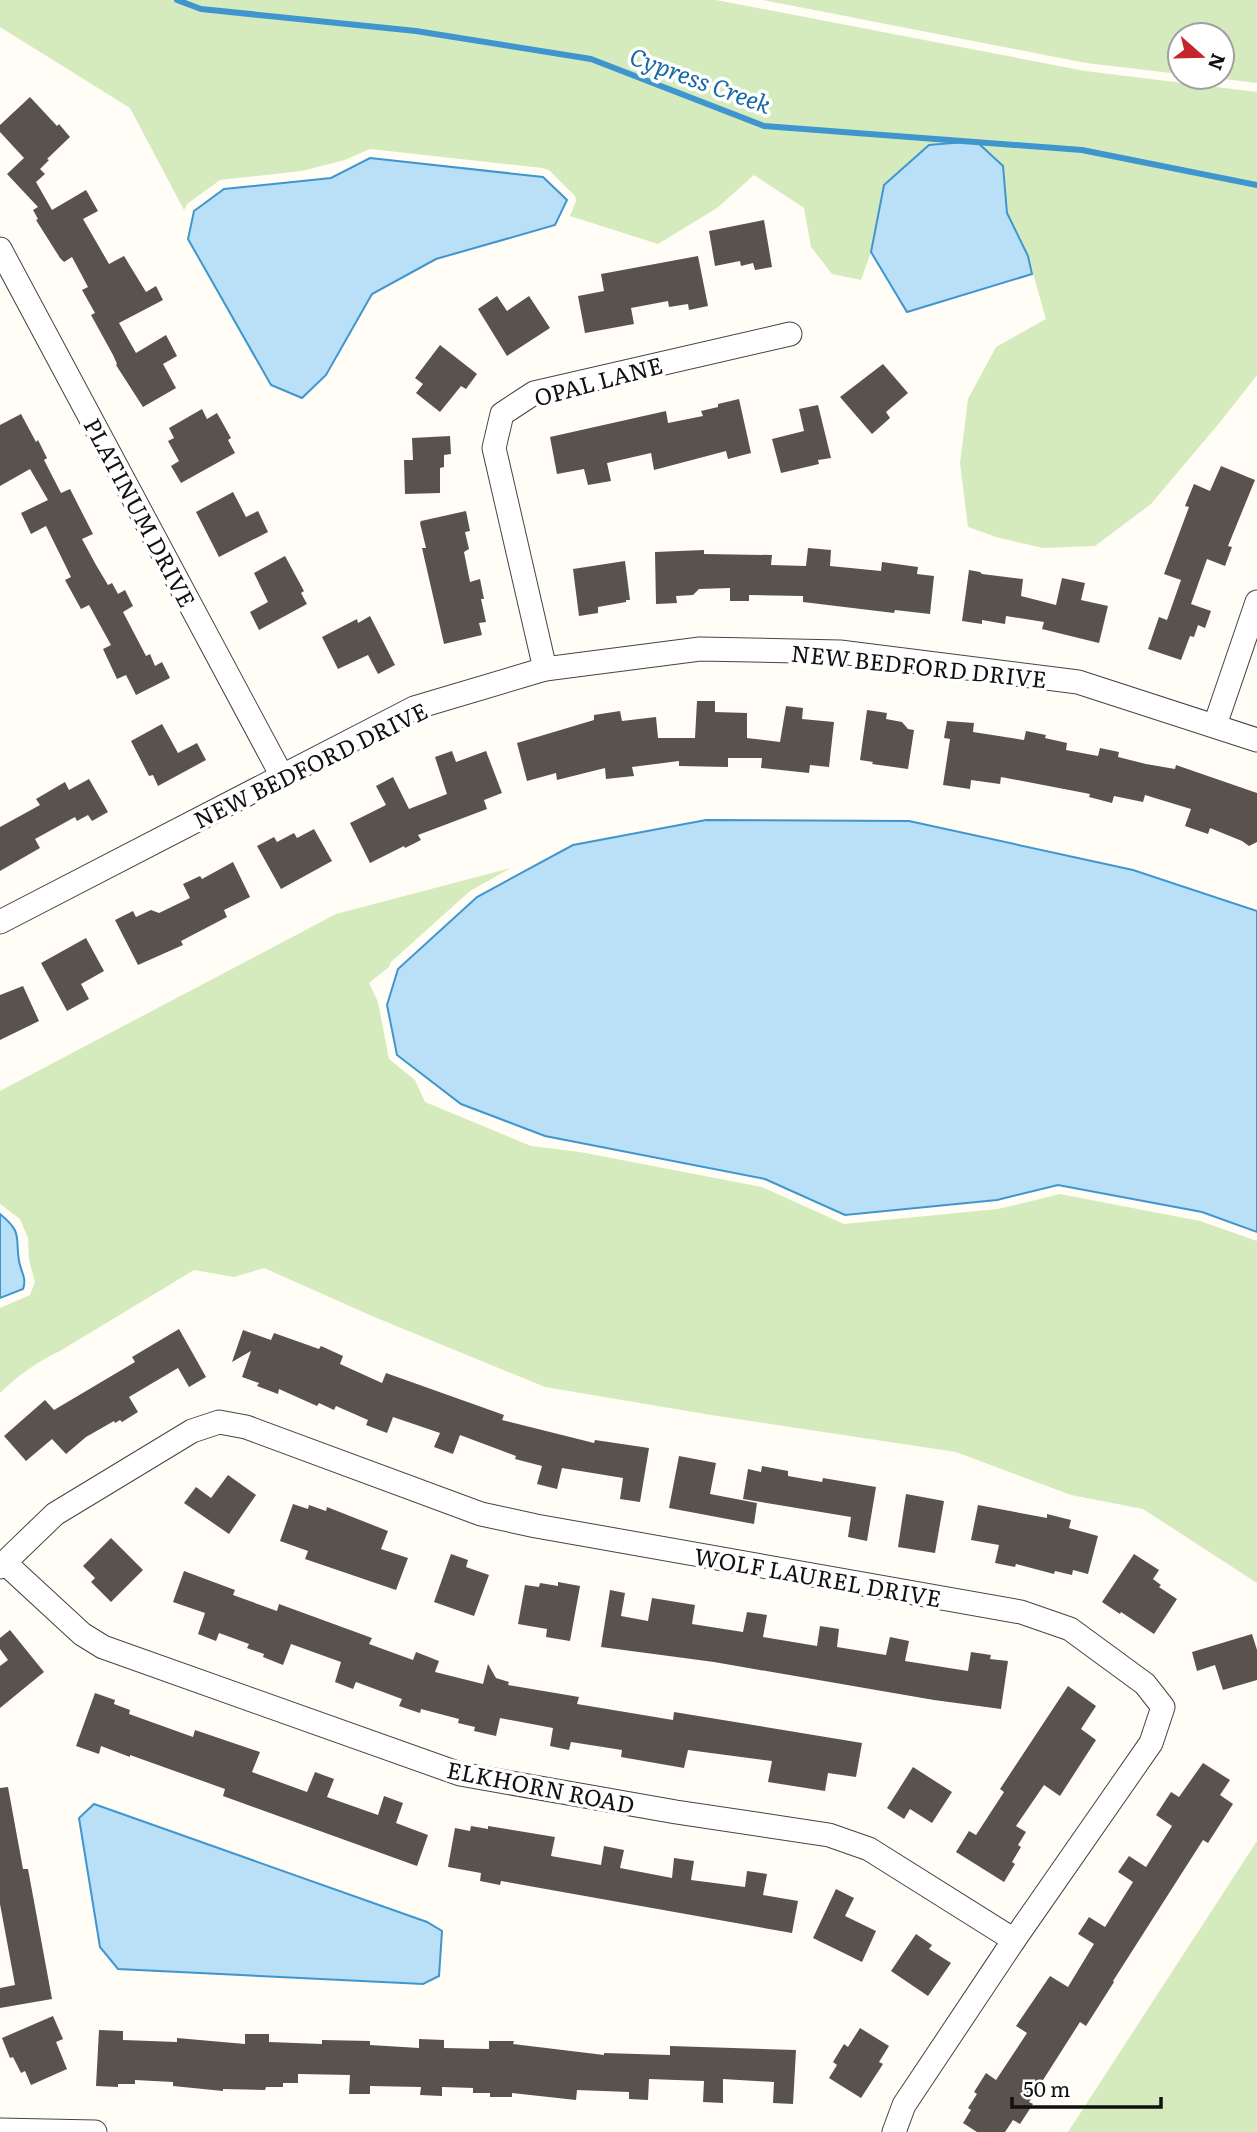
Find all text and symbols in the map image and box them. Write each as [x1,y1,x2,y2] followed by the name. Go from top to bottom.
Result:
[1166,21,1236,91] north arrow
[625,37,778,121] water label: Cypress Creek
[1202,50,1234,74] text: N
[530,347,666,413] street label: OPAL LANE
[77,411,205,613] street label: PLATINUM DRIVE
[790,635,1048,695] street label: NEW BEDFORD DRIVE
[187,692,433,836] street label: NEW BEDFORD DRIVE
[692,1538,944,1614] street label: WOLF LAUREL DRIVE
[444,1751,638,1821] street label: ELKHORN ROAD
[1012,2066,1161,2110] scale bar
[1023,2072,1070,2103] text: 50 m

